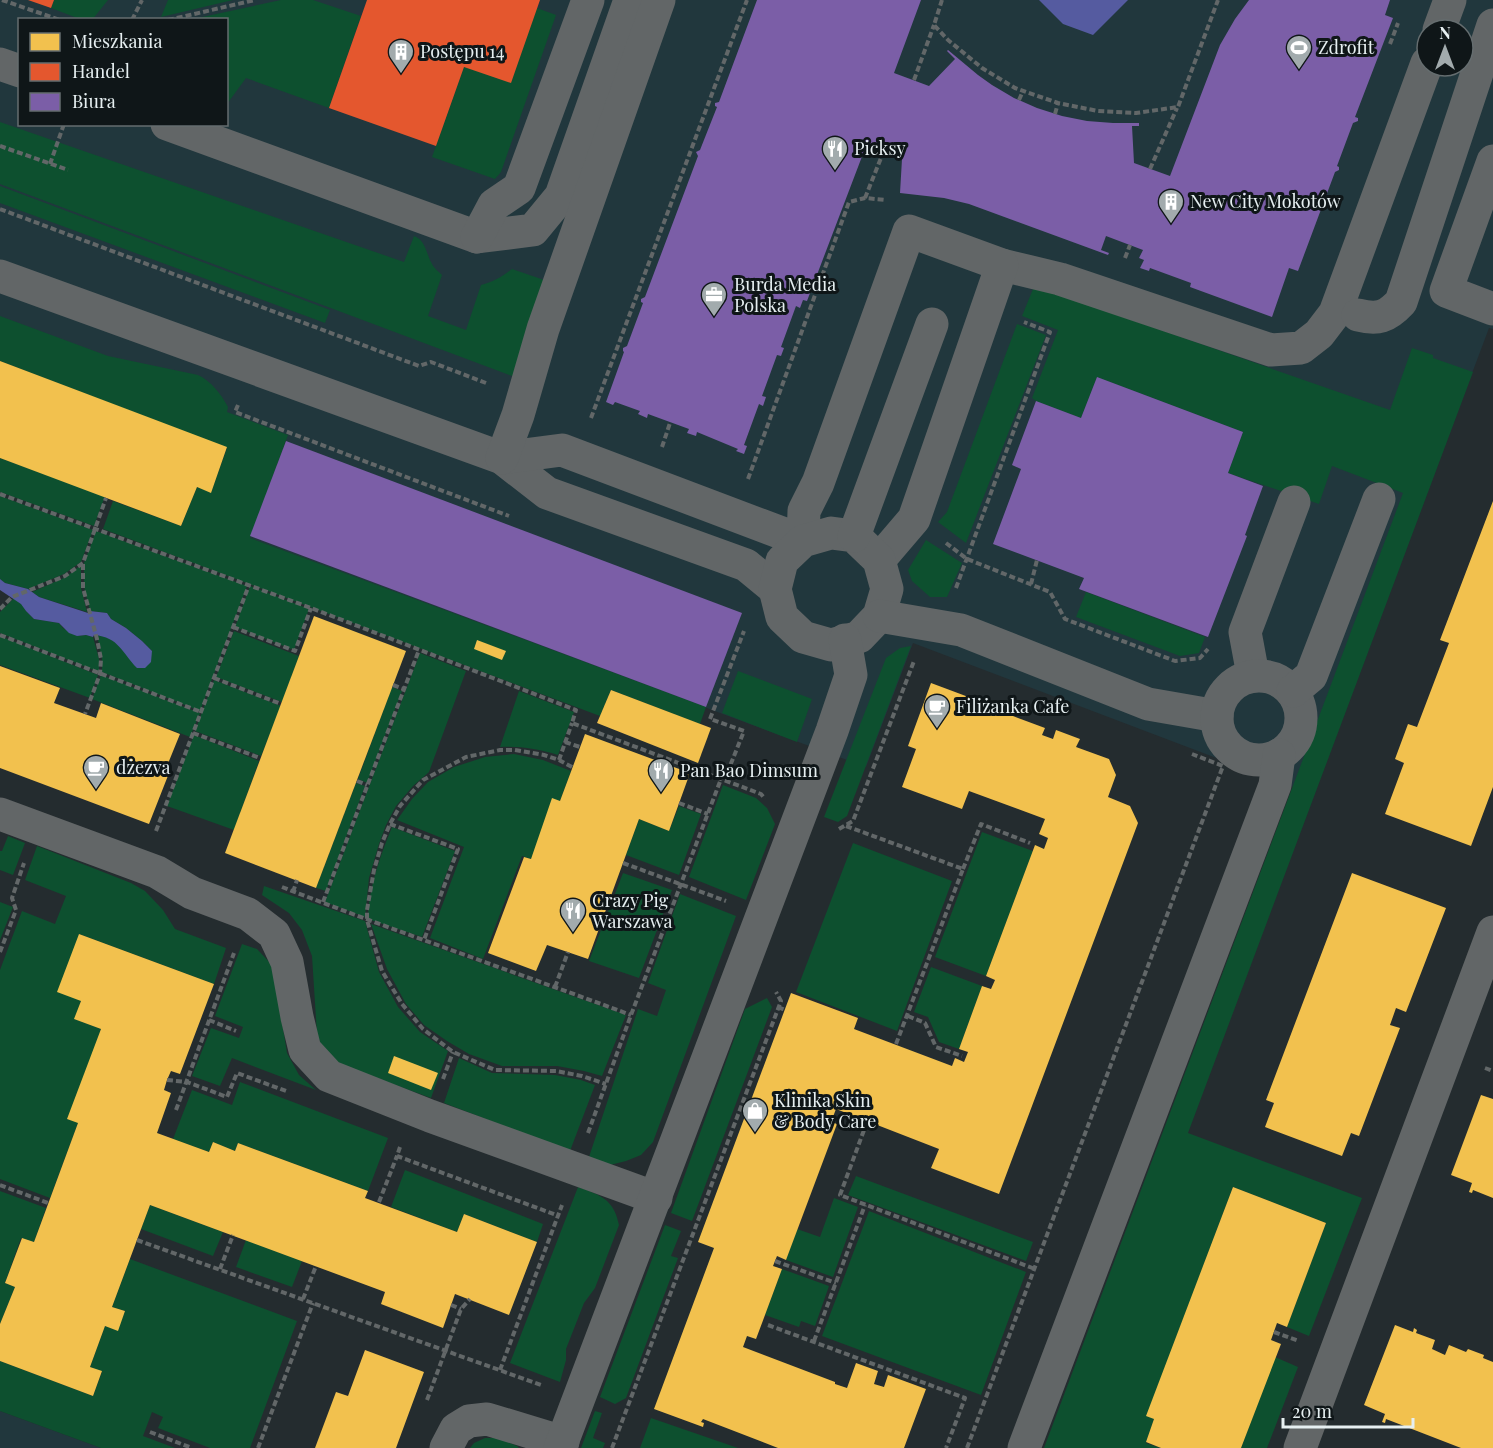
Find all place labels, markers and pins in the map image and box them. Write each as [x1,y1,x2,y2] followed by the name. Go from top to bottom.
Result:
[1284,33,1314,71] sports icon: Zdrofit
[1318,35,1375,59] place label: Zdrofit
[386,37,416,75] building icon: Postępu 14
[420,39,505,63] place label: Postępu 14
[820,134,850,172] restaurant icon: Picksy
[854,136,906,160] place label: Picksy
[1156,187,1186,225] building icon: New City Mokotów
[1190,189,1341,213] place label: New City Mokotów
[734,272,836,317] place label: Burda Media Polska
[699,280,729,318] office icon: Burda Media Polska
[922,692,952,730] cafe icon: Filiżanka Cafe
[956,694,1069,718] place label: Filiżanka Cafe
[81,753,111,791] cafe icon: dżezva
[116,755,170,779] place label: dżezva
[646,756,676,794] restaurant icon: Pan Bao Dimsum
[680,758,818,782] place label: Pan Bao Dimsum
[591,888,673,933] place label: Crazy Pig Warszawa
[558,896,588,934] restaurant icon: Crazy Pig Warszawa
[774,1088,876,1133] place label: Klinika Skin & Body Care
[740,1096,770,1134] shop icon: Klinika Skin & Body Care

